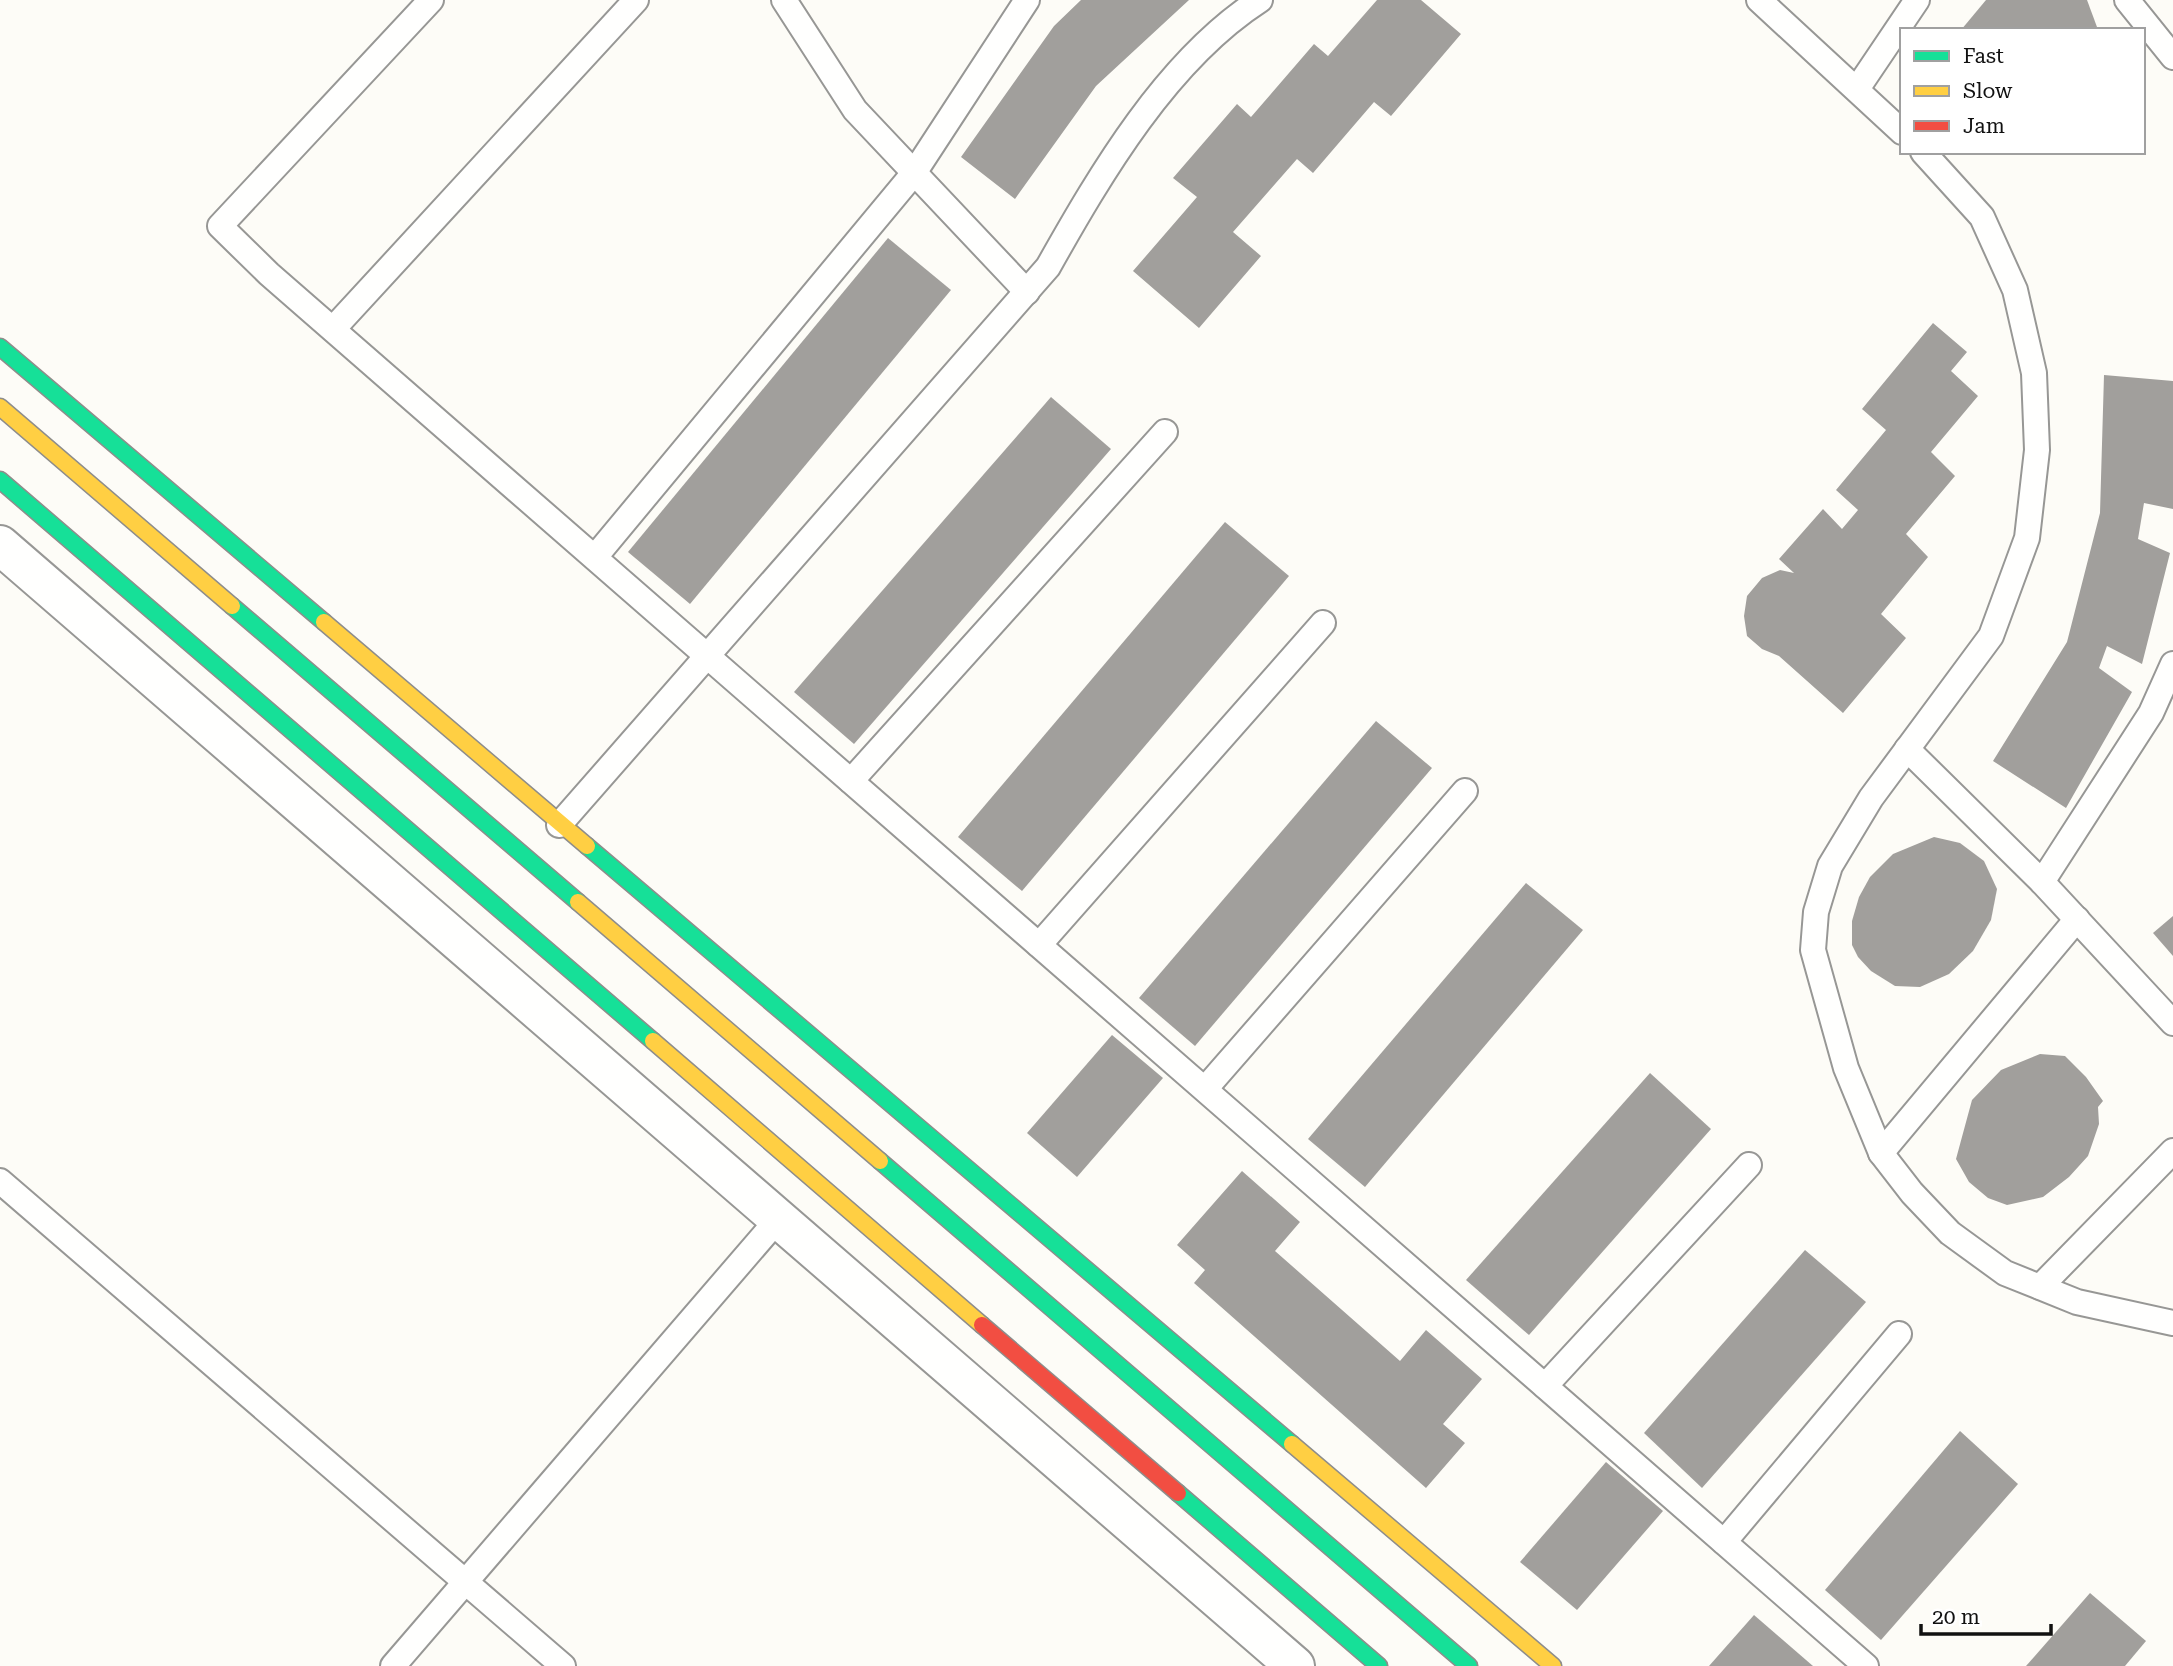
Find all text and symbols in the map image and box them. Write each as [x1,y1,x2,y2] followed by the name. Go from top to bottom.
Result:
[1900,28,2145,154] legend
[1963,44,2004,68] text: Fast
[1963,79,2013,103] text: Slow
[1963,114,2005,138] text: Jam
[1921,1592,2050,1636] scale bar
[1932,1605,1980,1629] text: 20 m

